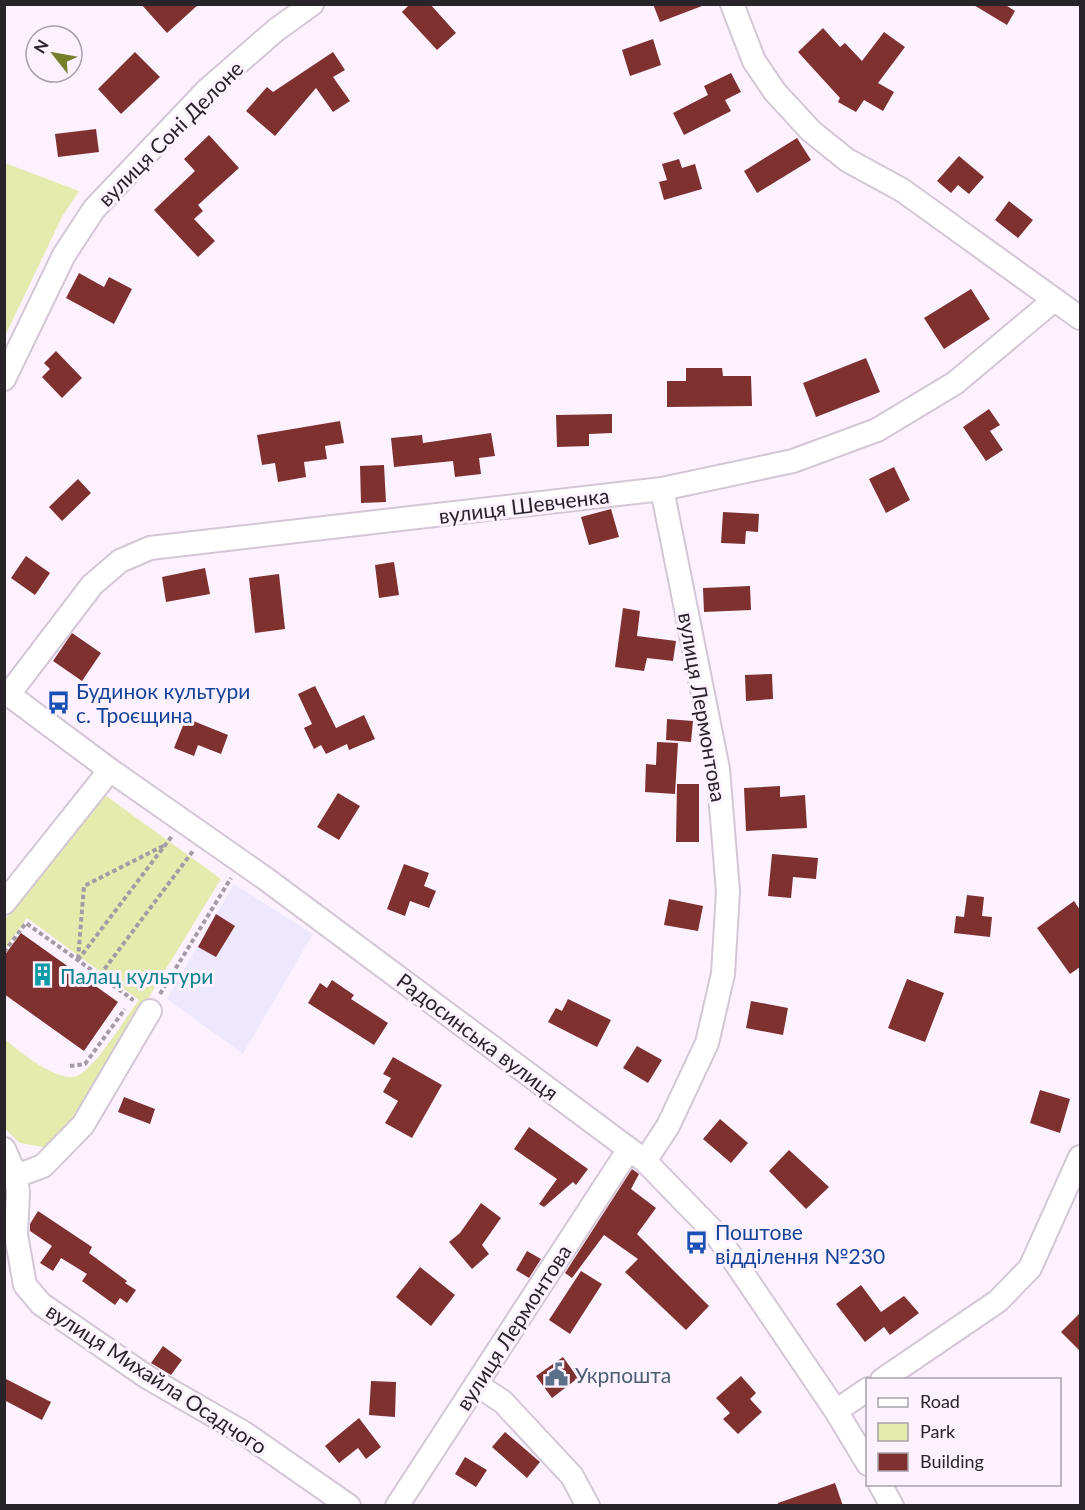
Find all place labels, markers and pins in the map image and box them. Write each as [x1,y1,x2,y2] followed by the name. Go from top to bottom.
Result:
[76,678,250,727] place label: Будинок культури с. Троєщина
[45,689,71,715] bus stop icon: Будинок культури с. Троєщина
[29,962,55,988] building icon: Палац культури
[60,963,213,988] place label: Палац культури
[715,1219,885,1268] place label: Поштове відділення №230
[684,1230,710,1256] bus stop icon: Поштове відділення №230
[544,1361,570,1387] public building icon: Укрпошта
[575,1362,671,1387] place label: Укрпошта

